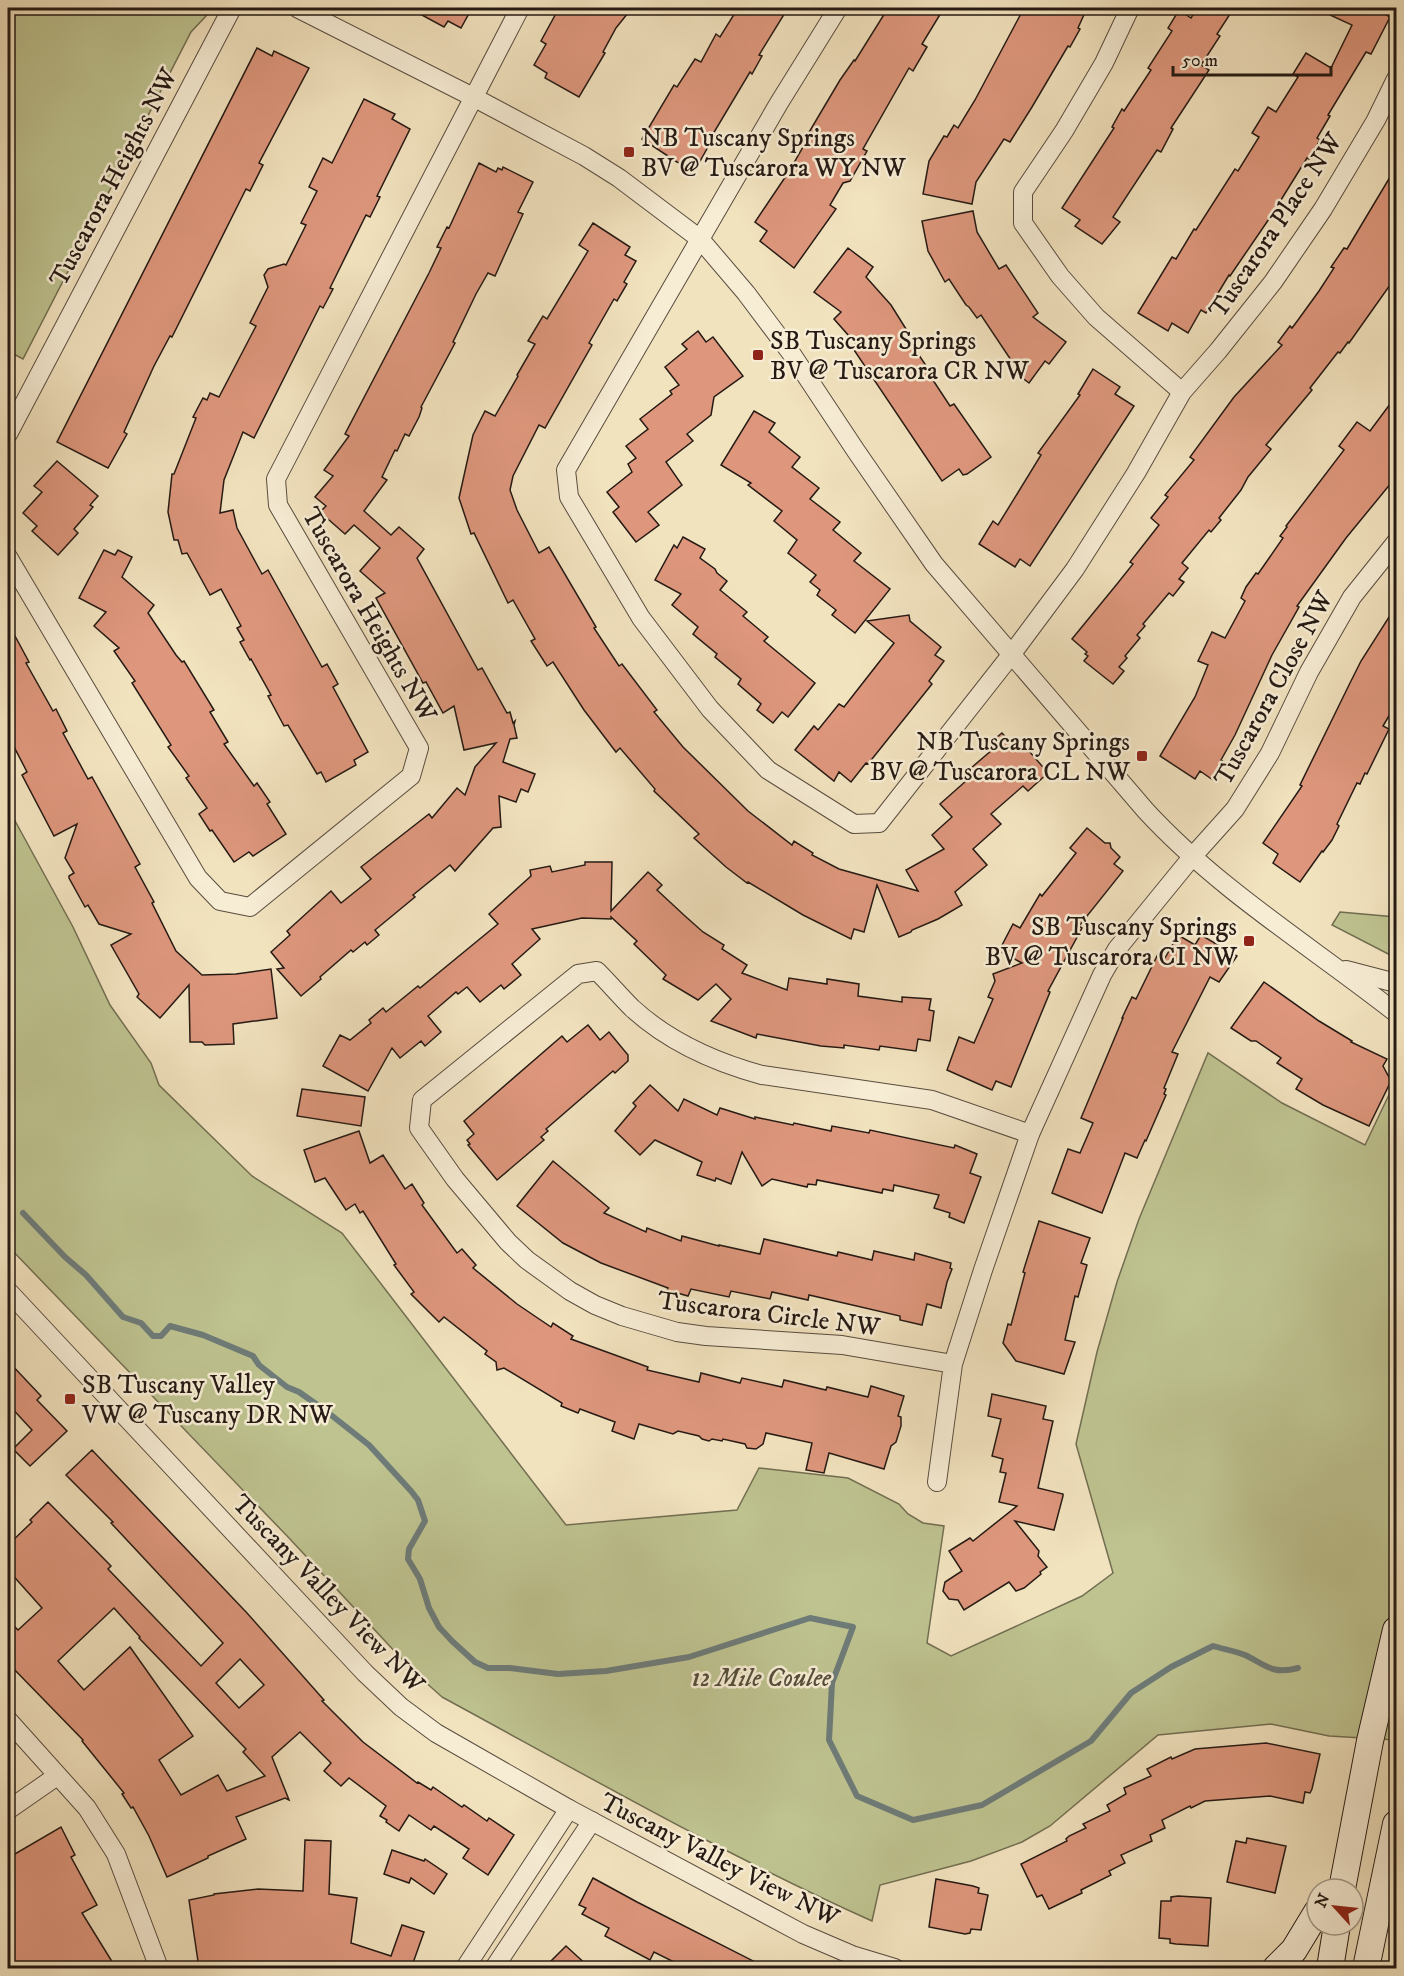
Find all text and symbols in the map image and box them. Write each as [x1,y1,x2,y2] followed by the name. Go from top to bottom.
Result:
[1173,39,1330,77] scale bar
[1182,50,1218,72] text: 50 m
[43,62,186,293] street label: Tuscarora Heights NW
[641,122,907,185] place label: NB Tuscany Springs BV @ Tuscarora WY NW
[1202,126,1351,325] street label: Tuscarora Place NW
[622,145,636,159] marker: NB Tuscany Springs BV @ Tuscarora WY NW
[770,325,1030,388] place label: SB Tuscany Springs BV @ Tuscarora CR NW
[751,348,765,362] marker: SB Tuscany Springs BV @ Tuscarora CR NW
[294,501,444,729] street label: Tuscarora Heights NW
[1207,585,1342,792] street label: Tuscarora Close NW
[870,726,1131,789] place label: NB Tuscany Springs BV @ Tuscarora CL NW
[1135,749,1149,763] marker: NB Tuscany Springs BV @ Tuscarora CL NW
[985,911,1238,974] place label: SB Tuscany Springs BV @ Tuscarora CI NW
[1242,934,1256,948] marker: SB Tuscany Springs BV @ Tuscarora CI NW
[656,1284,883,1345] street label: Tuscarora Circle NW
[81,1369,334,1432] place label: SB Tuscany Valley VW @ Tuscany DR NW
[63,1392,77,1406] marker: SB Tuscany Valley VW @ Tuscany DR NW
[224,1488,432,1701] street label: Tuscany Valley View NW
[691,1662,832,1695] park label: 12 Mile Coulee
[594,1786,845,1935] street label: Tuscany Valley View NW
[1305,1877,1365,1937] north arrow
[1311,1890,1334,1911] text: N

